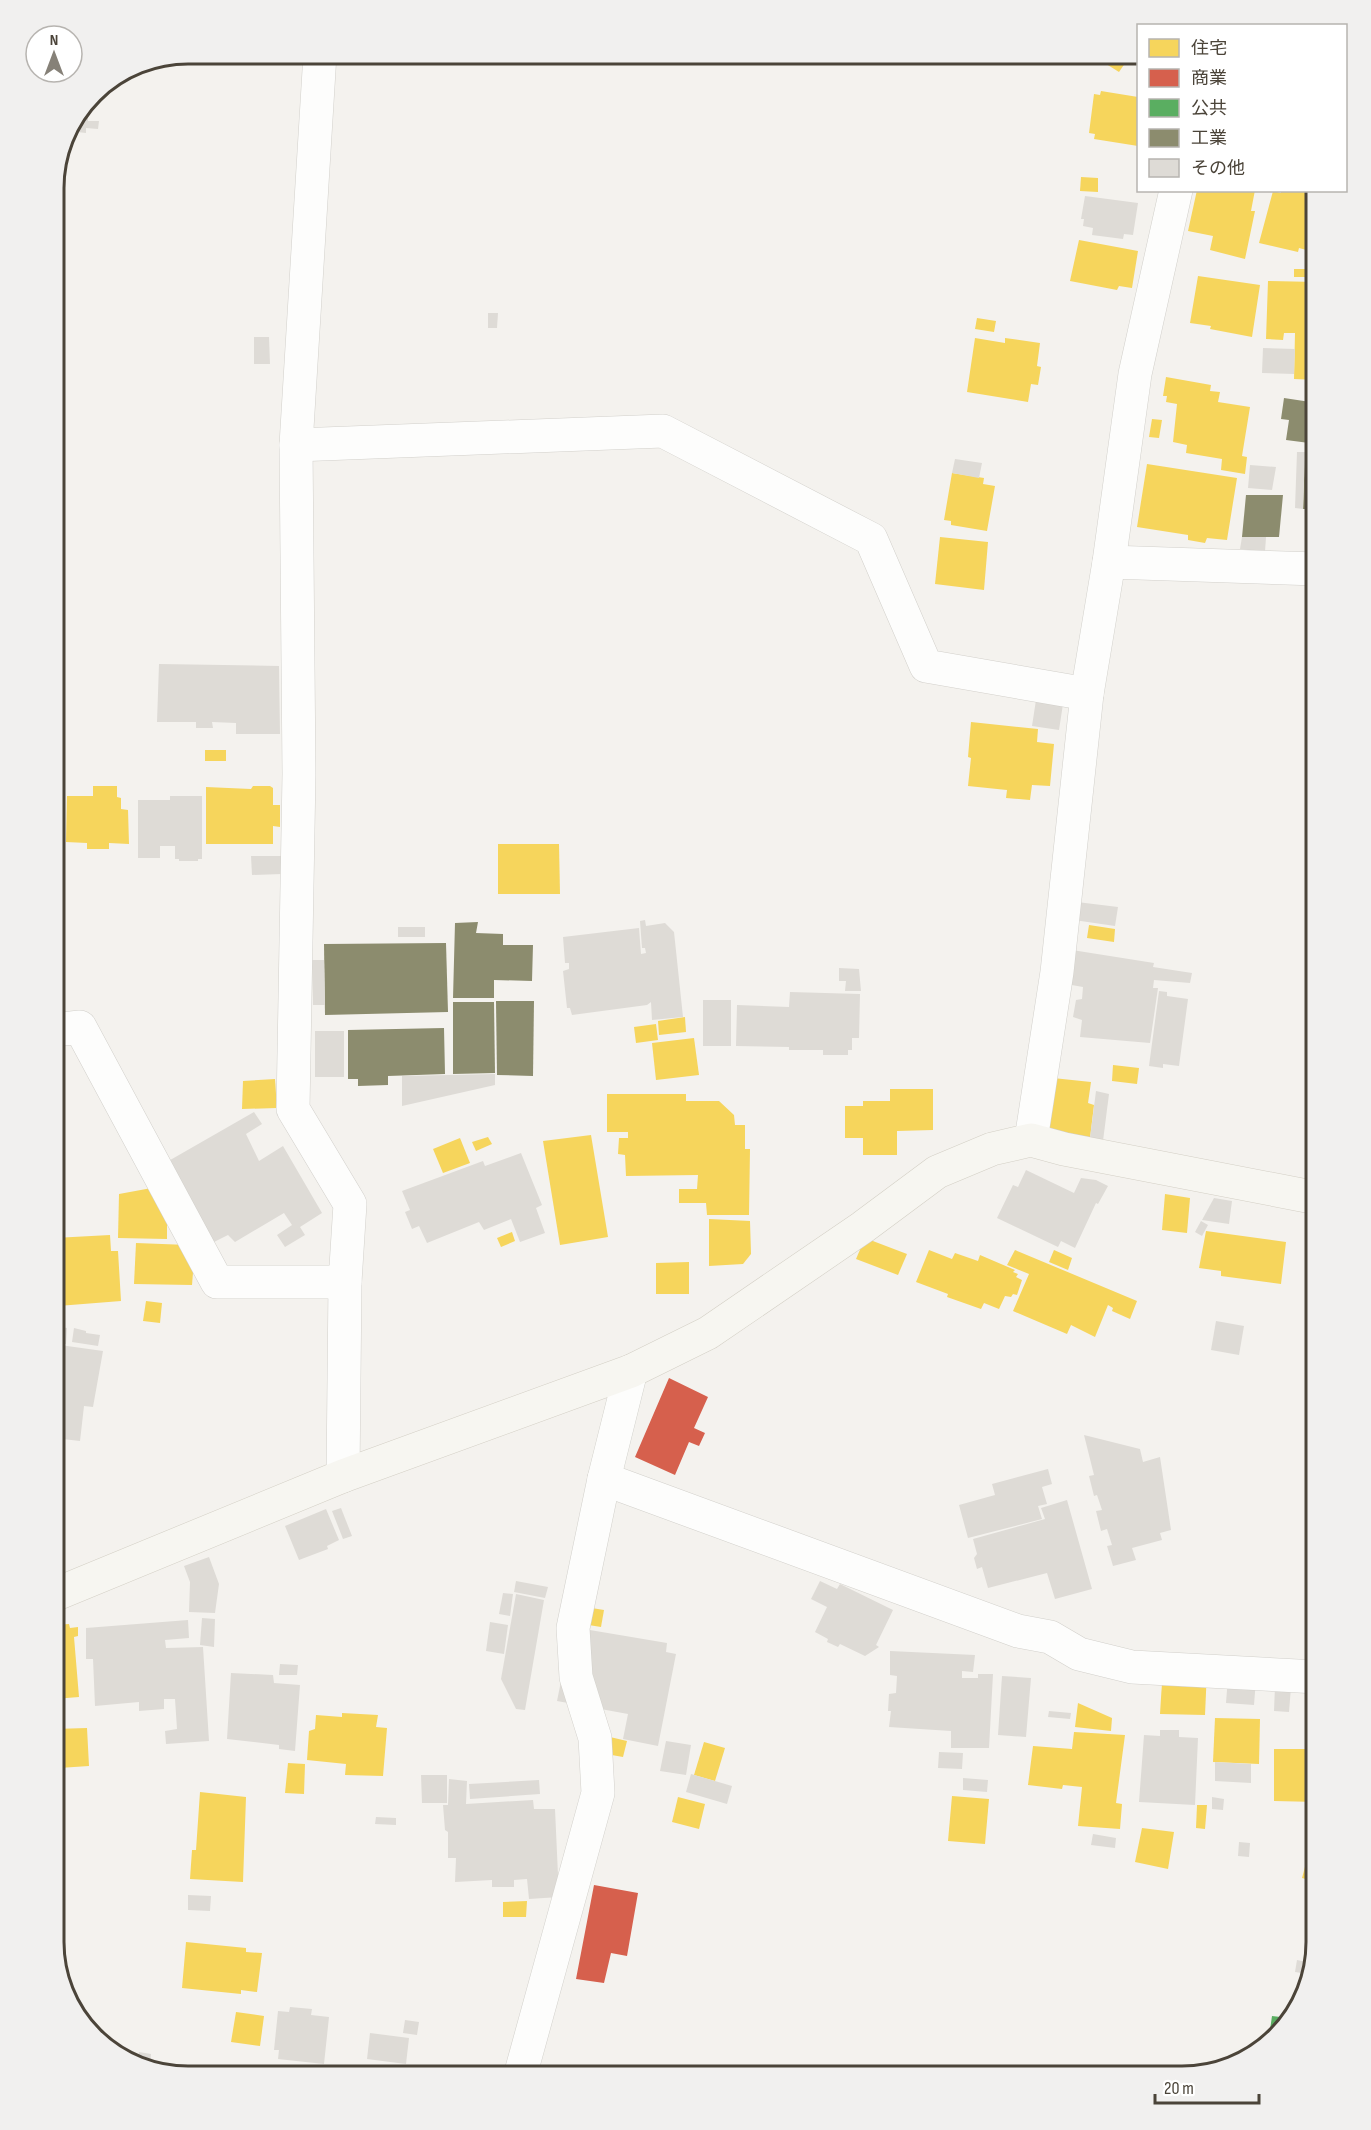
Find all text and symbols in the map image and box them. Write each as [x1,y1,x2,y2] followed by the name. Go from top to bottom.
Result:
[24,24,84,84] north arrow
[1137,24,1347,192] legend
[50,31,58,50] text: N
[1191,38,1227,59] text: 住宅
[1191,68,1227,89] text: 商業
[1191,98,1227,119] text: 公共
[1191,128,1227,149] text: 工業
[1191,158,1245,179] text: その他
[1155,2067,1258,2105] scale bar
[1164,2078,1194,2099] text: 20 m

